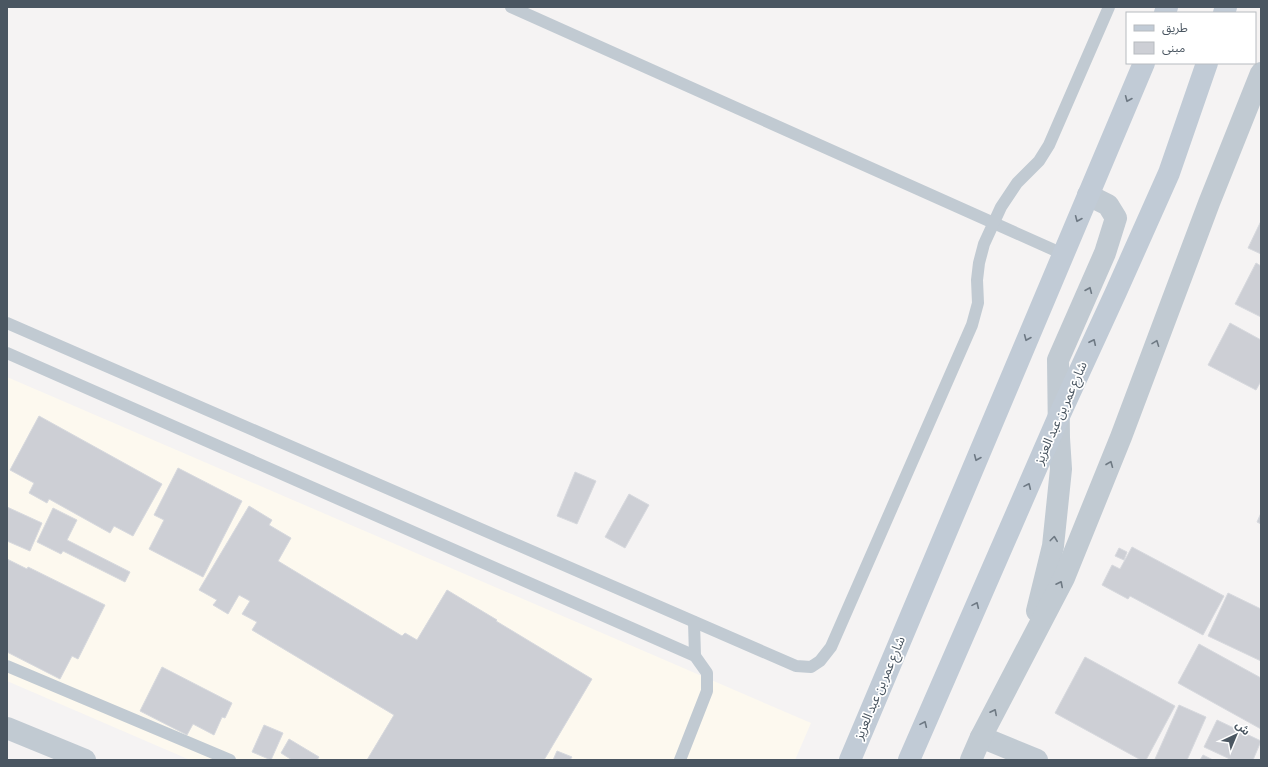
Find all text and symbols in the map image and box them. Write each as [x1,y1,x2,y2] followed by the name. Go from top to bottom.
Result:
[1126,12,1256,64] legend
[1162,21,1188,36] text: طريق
[1162,41,1185,56] text: مبنى
[1125,95,1133,102] one-way arrow
[1074,215,1082,222] one-way arrow
[1084,286,1092,293] one-way arrow
[1024,334,1032,342] one-way arrow
[1088,338,1096,346] one-way arrow
[1152,340,1160,347] one-way arrow
[1031,359,1093,469] street label: شارع عمر بن عبد العزيز
[973,455,981,462] one-way arrow
[1105,461,1113,469] one-way arrow
[1023,482,1031,490] one-way arrow
[1049,536,1058,542] one-way arrow
[1055,581,1063,589] one-way arrow
[972,602,980,609] one-way arrow
[851,634,911,744] street label: شارع عمر بن عبد العزيز
[989,709,997,716] one-way arrow
[1216,715,1256,755] north arrow
[1233,718,1253,738] text: ش
[920,721,928,728] one-way arrow

